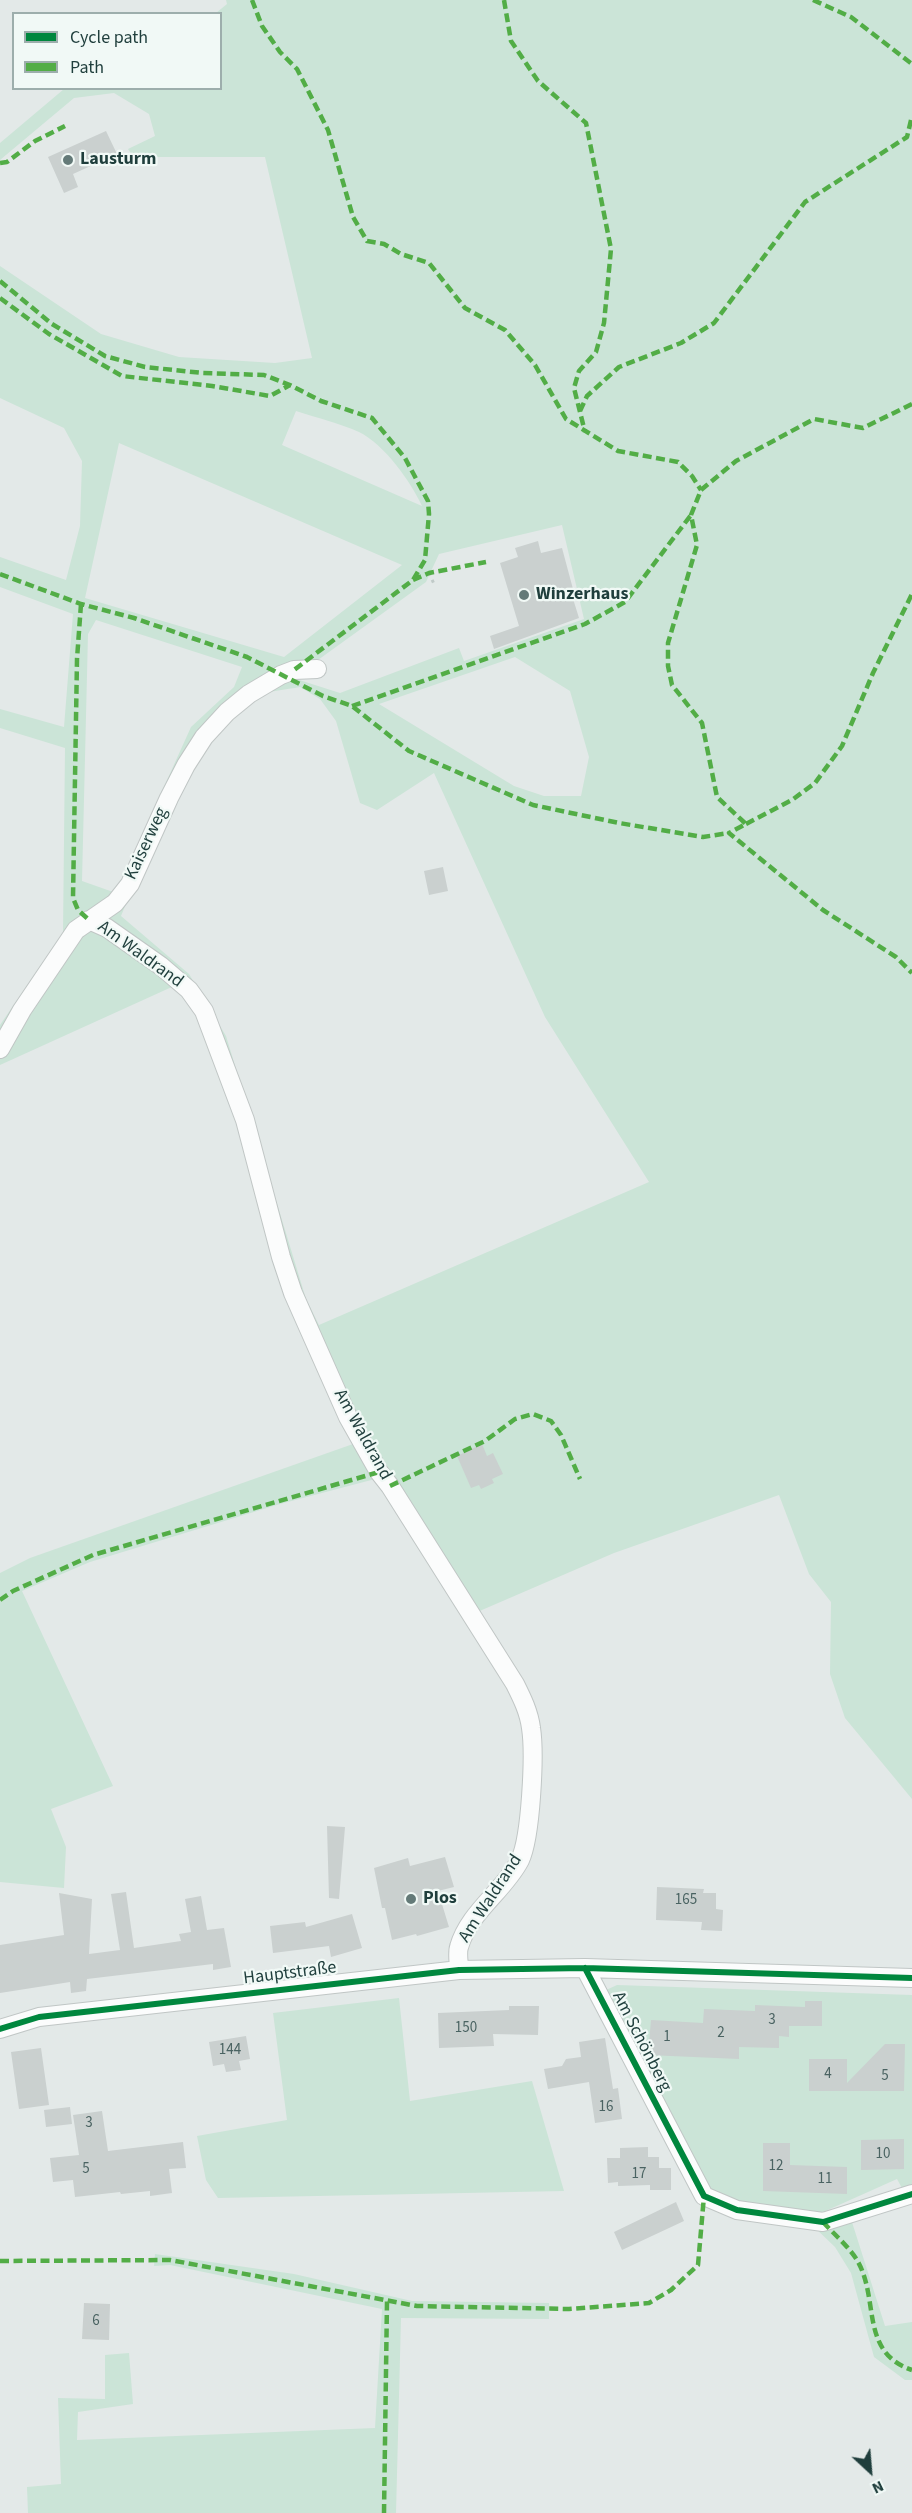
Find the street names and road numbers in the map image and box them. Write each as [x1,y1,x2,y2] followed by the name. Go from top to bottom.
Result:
[121,804,173,884] street label: Kaiserweg
[93,917,187,993] street label: Am Waldrand
[328,1386,396,1484] street label: Am Waldrand
[455,1851,527,1947] street label: Am Waldrand
[242,1958,338,1990] street label: Hauptstraße
[607,1988,675,2096] street label: Am Schönberg

